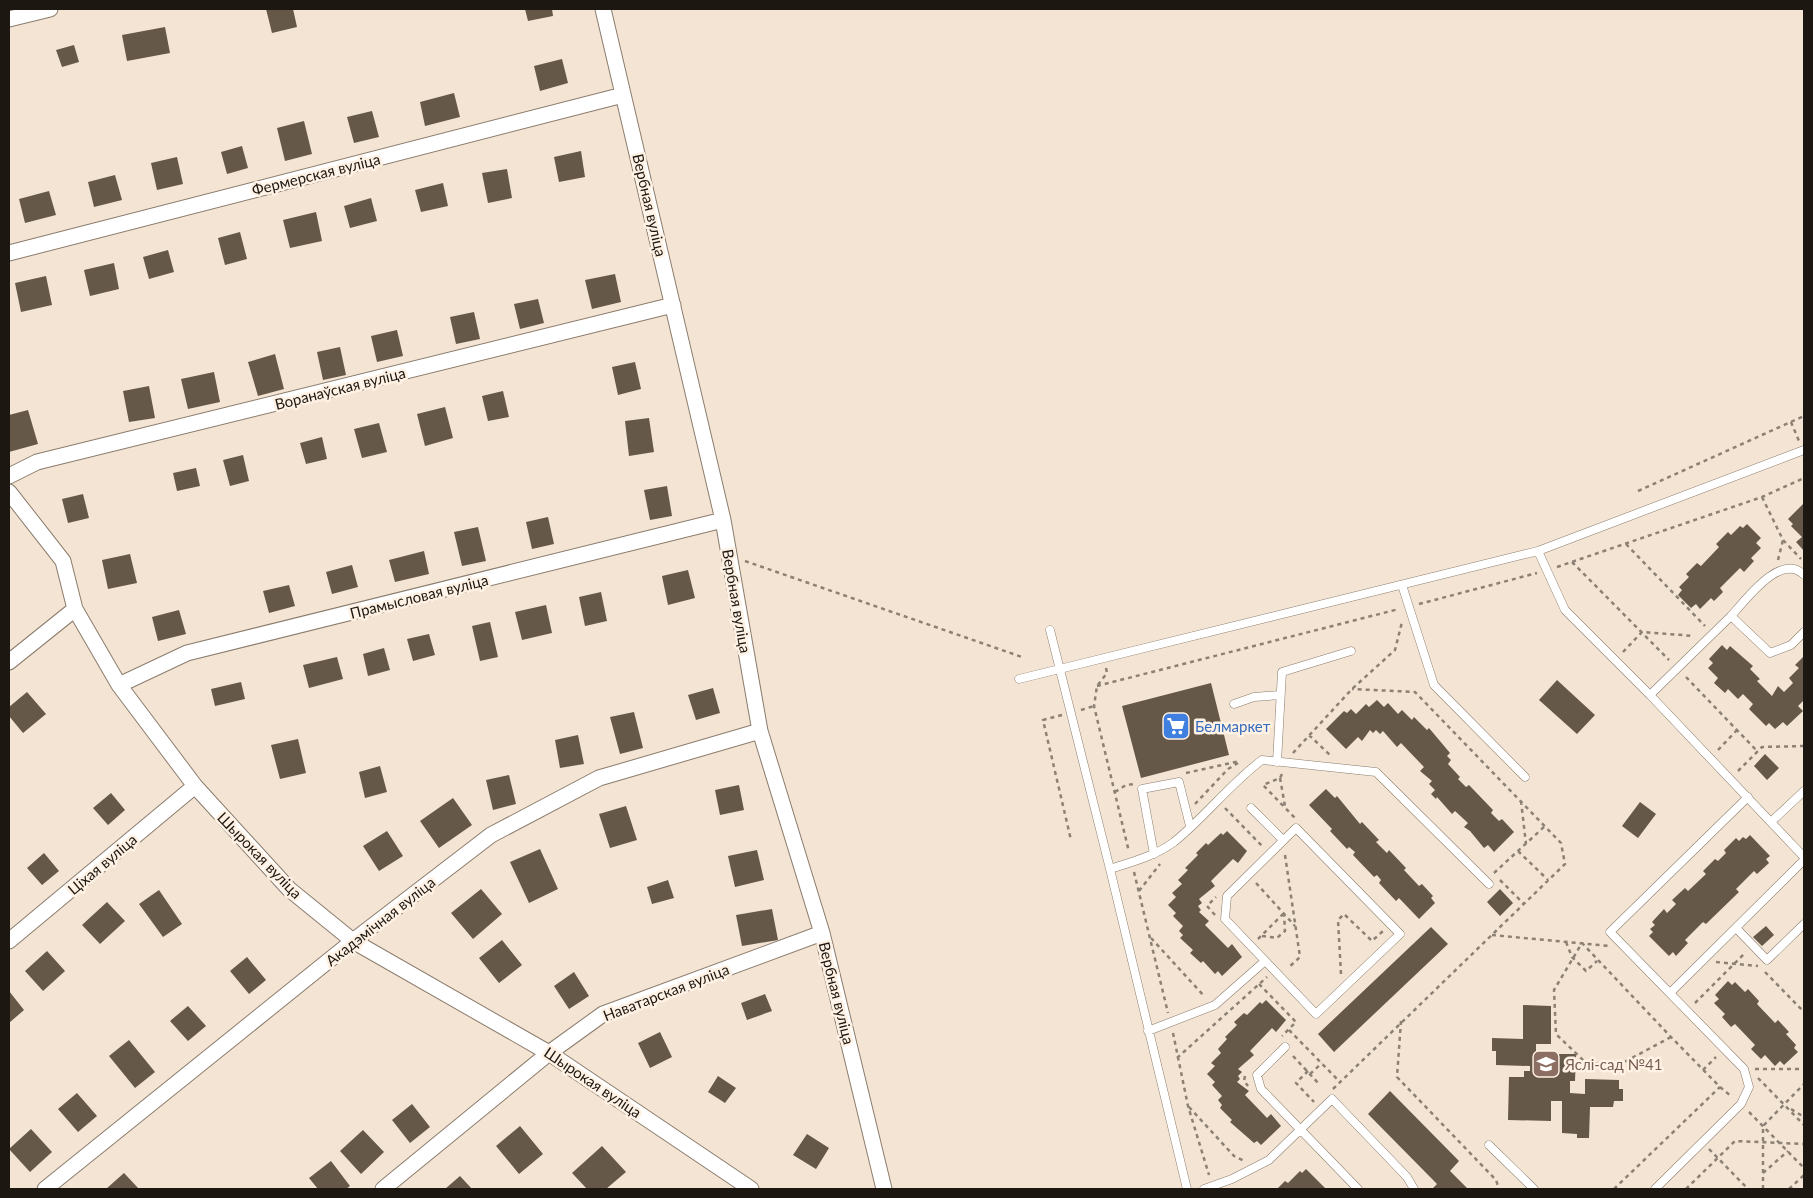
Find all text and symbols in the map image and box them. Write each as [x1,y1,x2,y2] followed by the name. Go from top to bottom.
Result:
[250,149,382,199] street label: Фермерская вуліца
[629,152,671,258] street label: Вербная вуліца
[273,363,407,413] street label: Воранаўская вуліца
[719,548,755,654] street label: Вербная вуліца
[348,570,490,622] street label: Прамысловая вуліца
[1161,711,1191,741] supermarket icon: Белмаркет
[1195,717,1271,735] place label: Белмаркет
[214,808,306,902] street label: Шырокая вуліца
[64,830,140,898] street label: Ціхая вуліца
[322,873,438,969] street label: Акадэмічная вуліца
[816,940,858,1046] street label: Вербная вуліца
[600,960,732,1024] street label: Наватарская вуліца
[541,1043,645,1121] street label: Шырокая вуліца
[1531,1049,1561,1079] school or university icon: Яслі-сад №41
[1564,1055,1662,1073] place label: Яслі-сад №41

